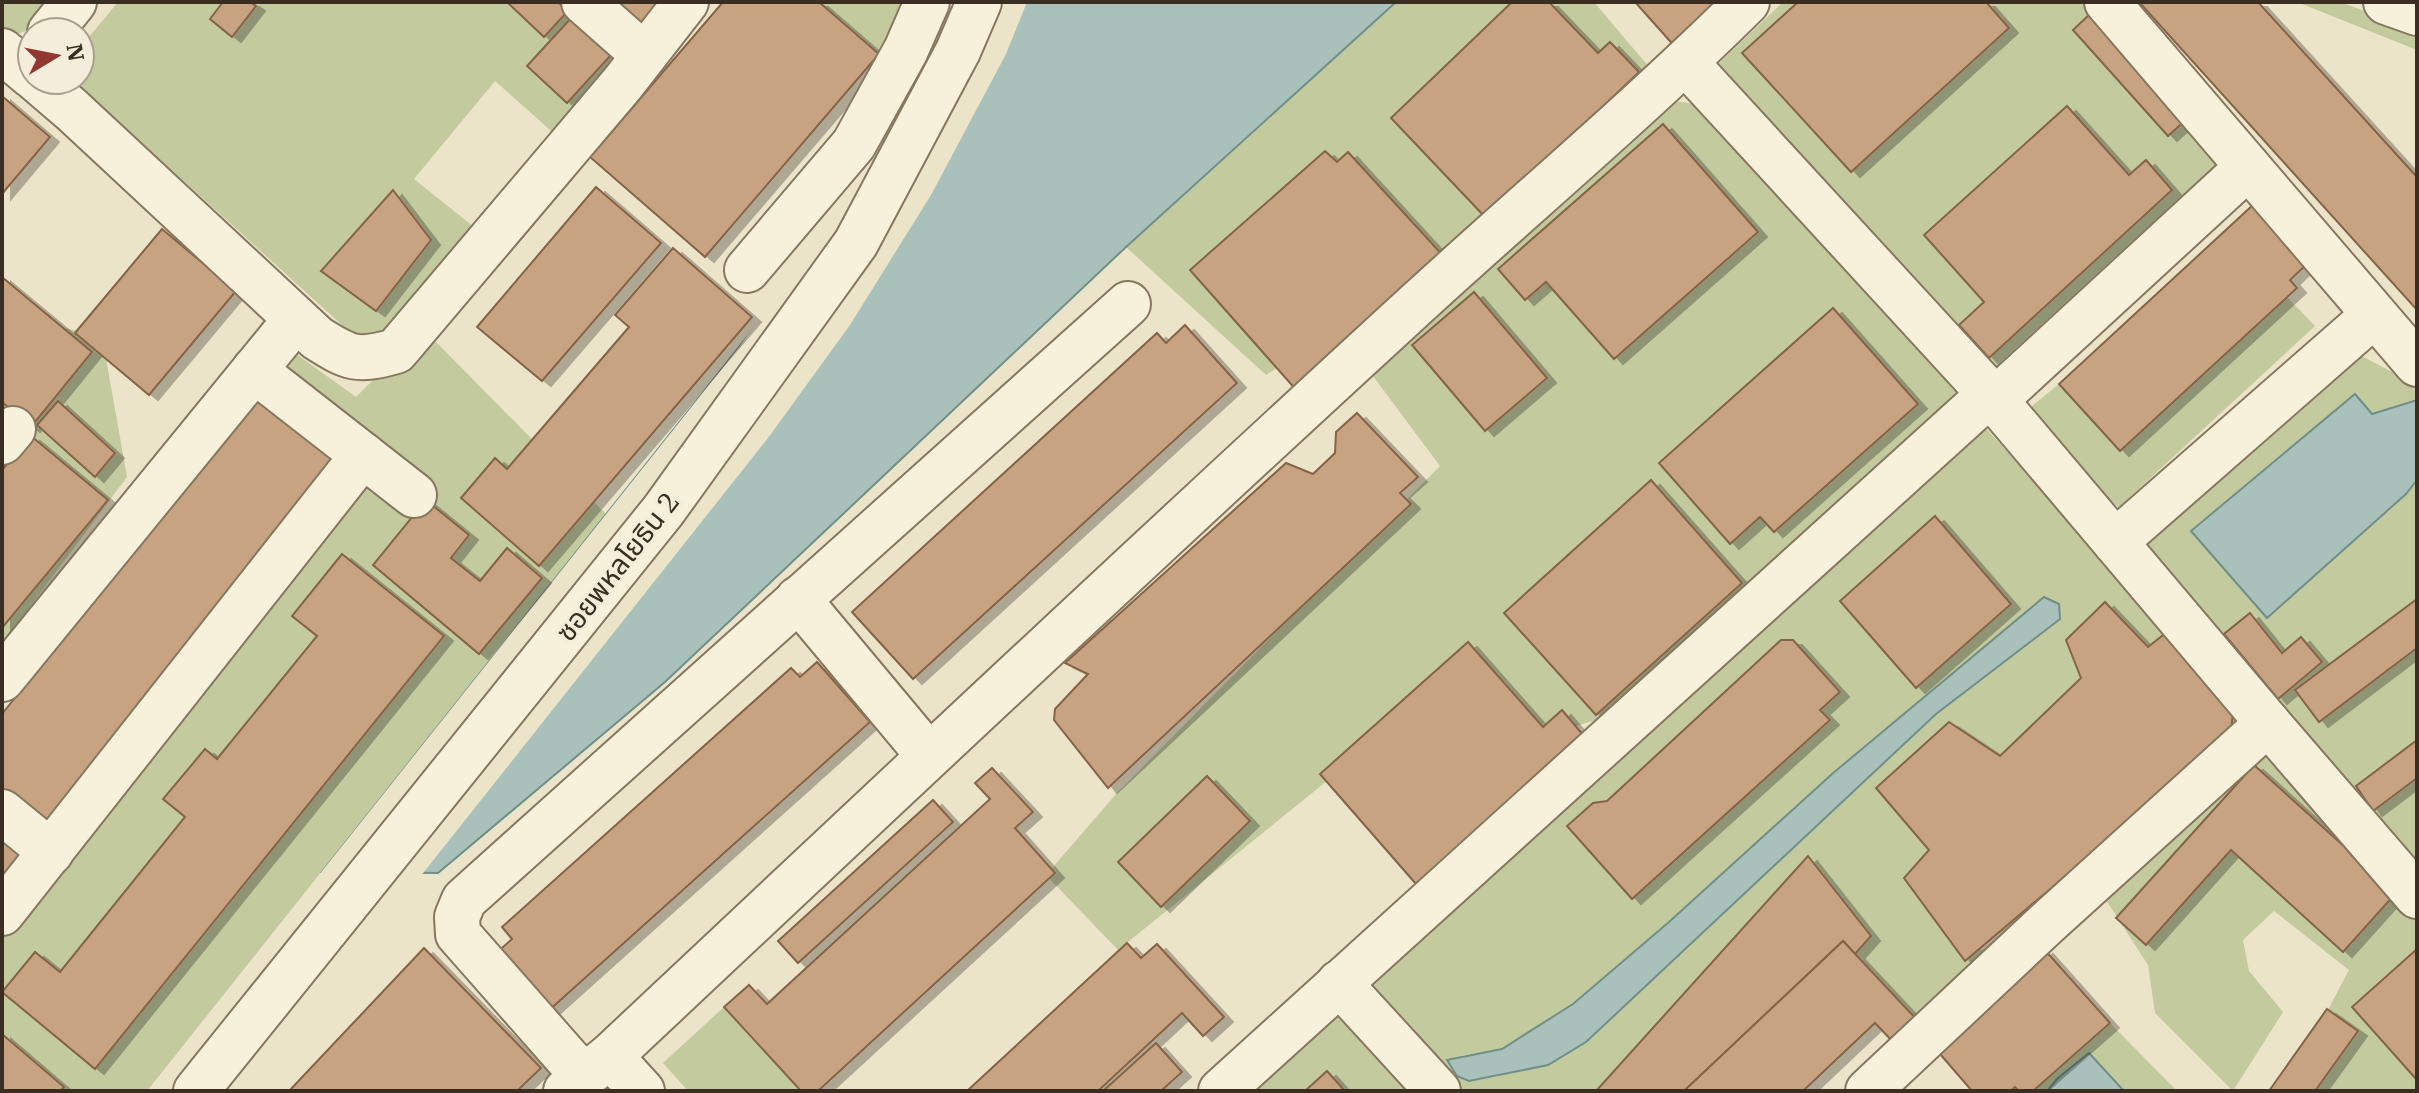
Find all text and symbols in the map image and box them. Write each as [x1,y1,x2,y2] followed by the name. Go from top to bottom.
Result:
[16,16,96,96] north arrow
[60,41,92,64] text: N
[547,484,687,648] street label: ซอยพหลโยธิน 2

